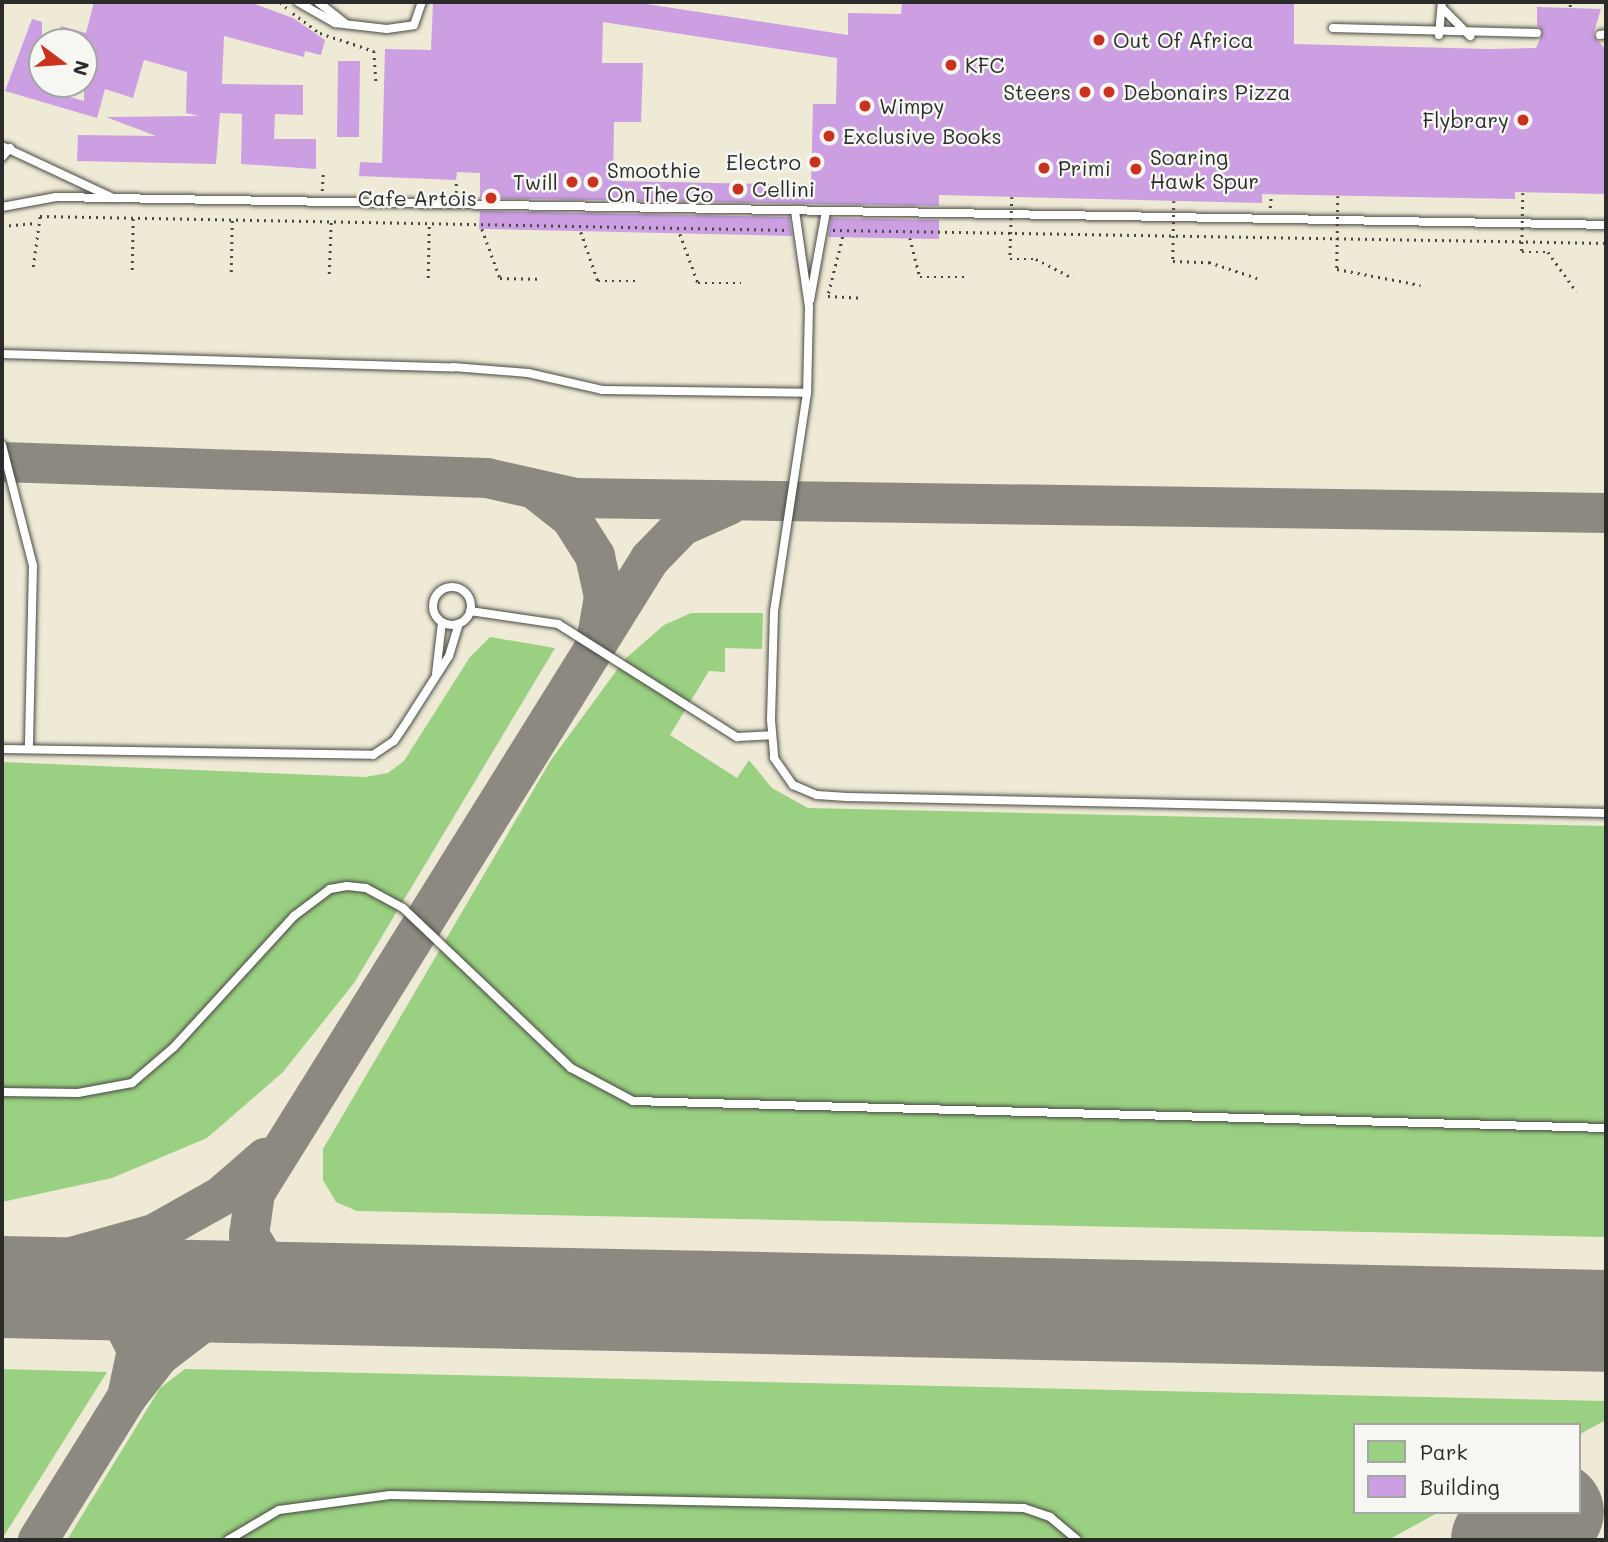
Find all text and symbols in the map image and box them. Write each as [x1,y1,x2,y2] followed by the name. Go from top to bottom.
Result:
[1113,27,1254,53] place label: Out Of Africa
[28,28,98,98] north arrow
[1091,32,1107,48] marker: Out Of Africa
[965,52,1004,78] place label: KFC
[943,57,959,73] marker: KFC
[68,58,96,79] text: N
[1003,79,1071,105] place label: Steers
[1123,79,1291,105] place label: Debonairs Pizza
[1077,84,1093,100] marker: Steers
[1101,84,1117,100] marker: Debonairs Pizza
[879,93,945,119] place label: Wimpy
[857,98,873,114] marker: Wimpy
[1423,107,1509,133] place label: Flybrary
[1515,112,1531,128] marker: Flybrary
[843,123,1002,149] place label: Exclusive Books
[821,128,837,144] marker: Exclusive Books
[1150,144,1259,194] place label: Soaring Hawk Spur
[726,149,801,175] place label: Electro
[807,154,823,170] marker: Electro
[1058,155,1111,181] place label: Primi
[607,157,713,207] place label: Smoothie On The Go
[1036,160,1052,176] marker: Primi
[1128,161,1144,177] marker: Soaring Hawk Spur
[513,169,558,195] place label: Twill
[564,174,580,190] marker: Twill
[585,174,601,190] marker: Smoothie On The Go
[752,176,815,202] place label: Cellini
[730,181,746,197] marker: Cellini
[358,185,477,211] place label: Cafe Artois
[483,190,499,206] marker: Cafe Artois
[1352,1423,1580,1514] legend
[1420,1438,1468,1465] text: Park
[1420,1473,1500,1500] text: Building

